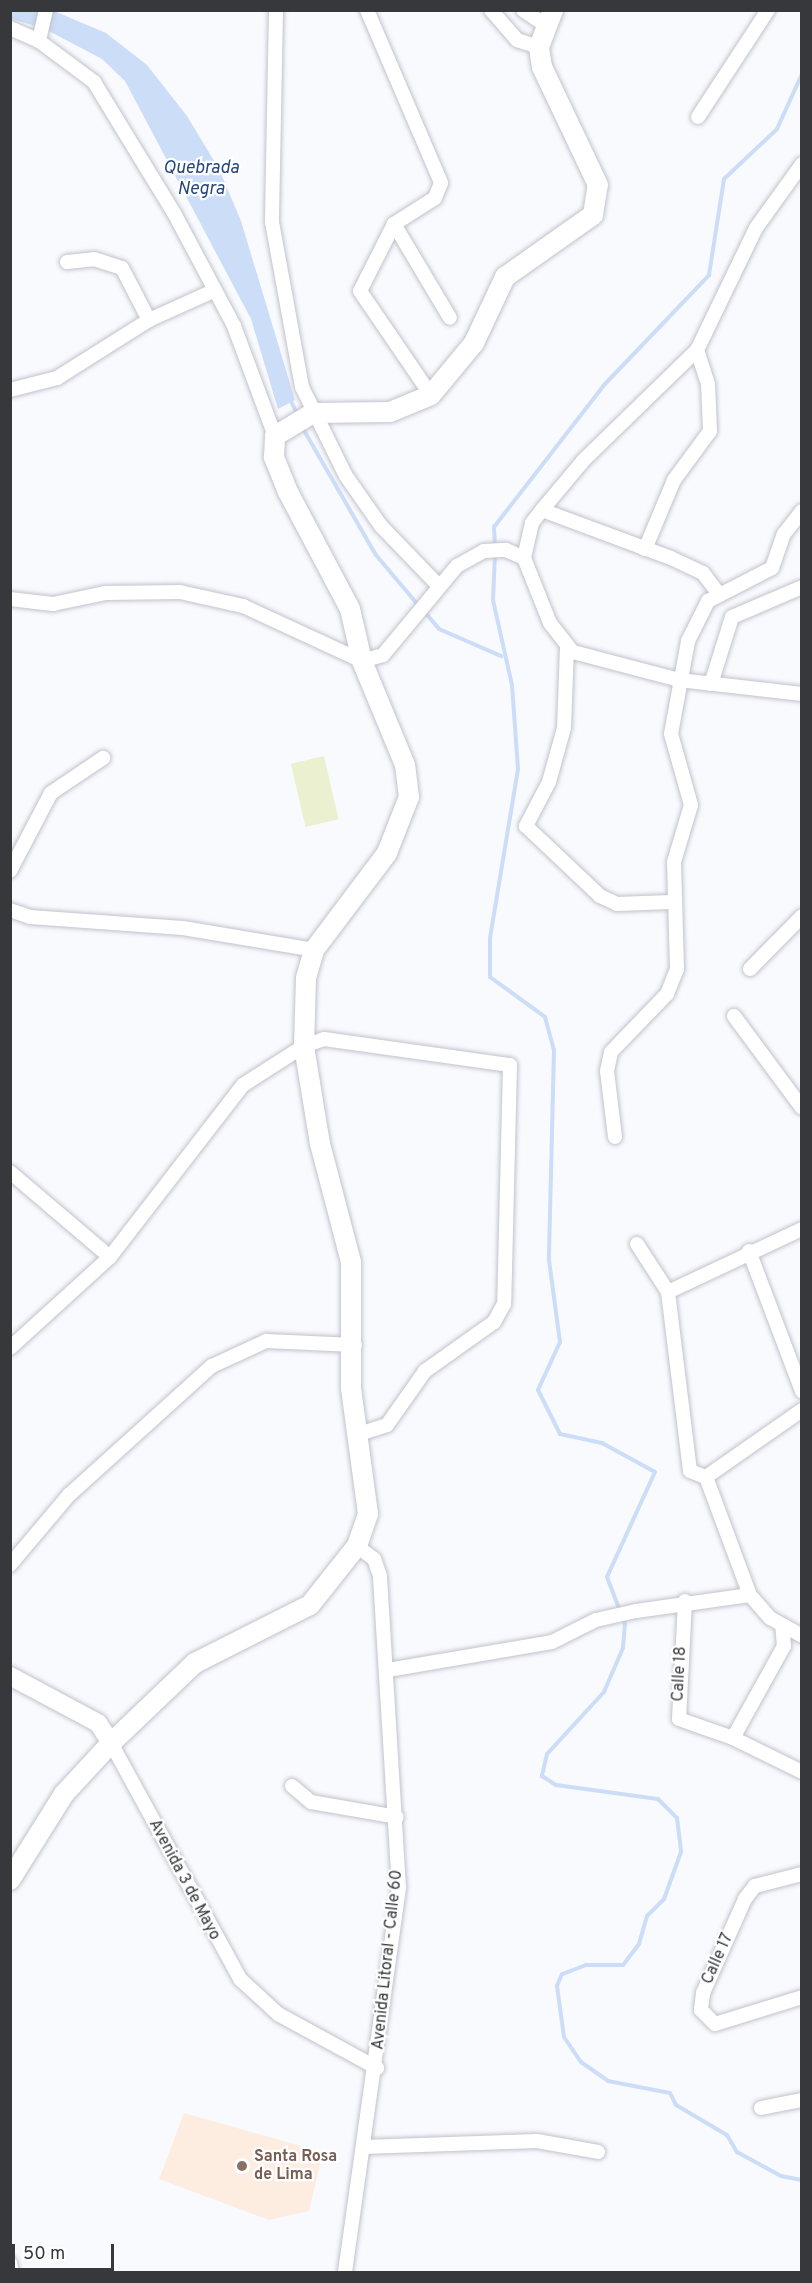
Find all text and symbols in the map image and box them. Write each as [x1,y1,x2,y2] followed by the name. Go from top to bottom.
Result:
[163,159,239,201] water label: Quebrada Negra
[669,1646,691,1702] street label: Calle 18
[144,1816,224,1944] street label: Avenida 3 de Mayo
[369,1869,407,2051] street label: Avenida Litoral - Calle 60
[698,1931,738,1987] street label: Calle 17
[254,2147,337,2185] place label: Santa Rosa de Lima
[235,2159,249,2173] marker: Santa Rosa de Lima
[15,2232,117,2270] scale bar
[23,2243,65,2266] text: 50 m

